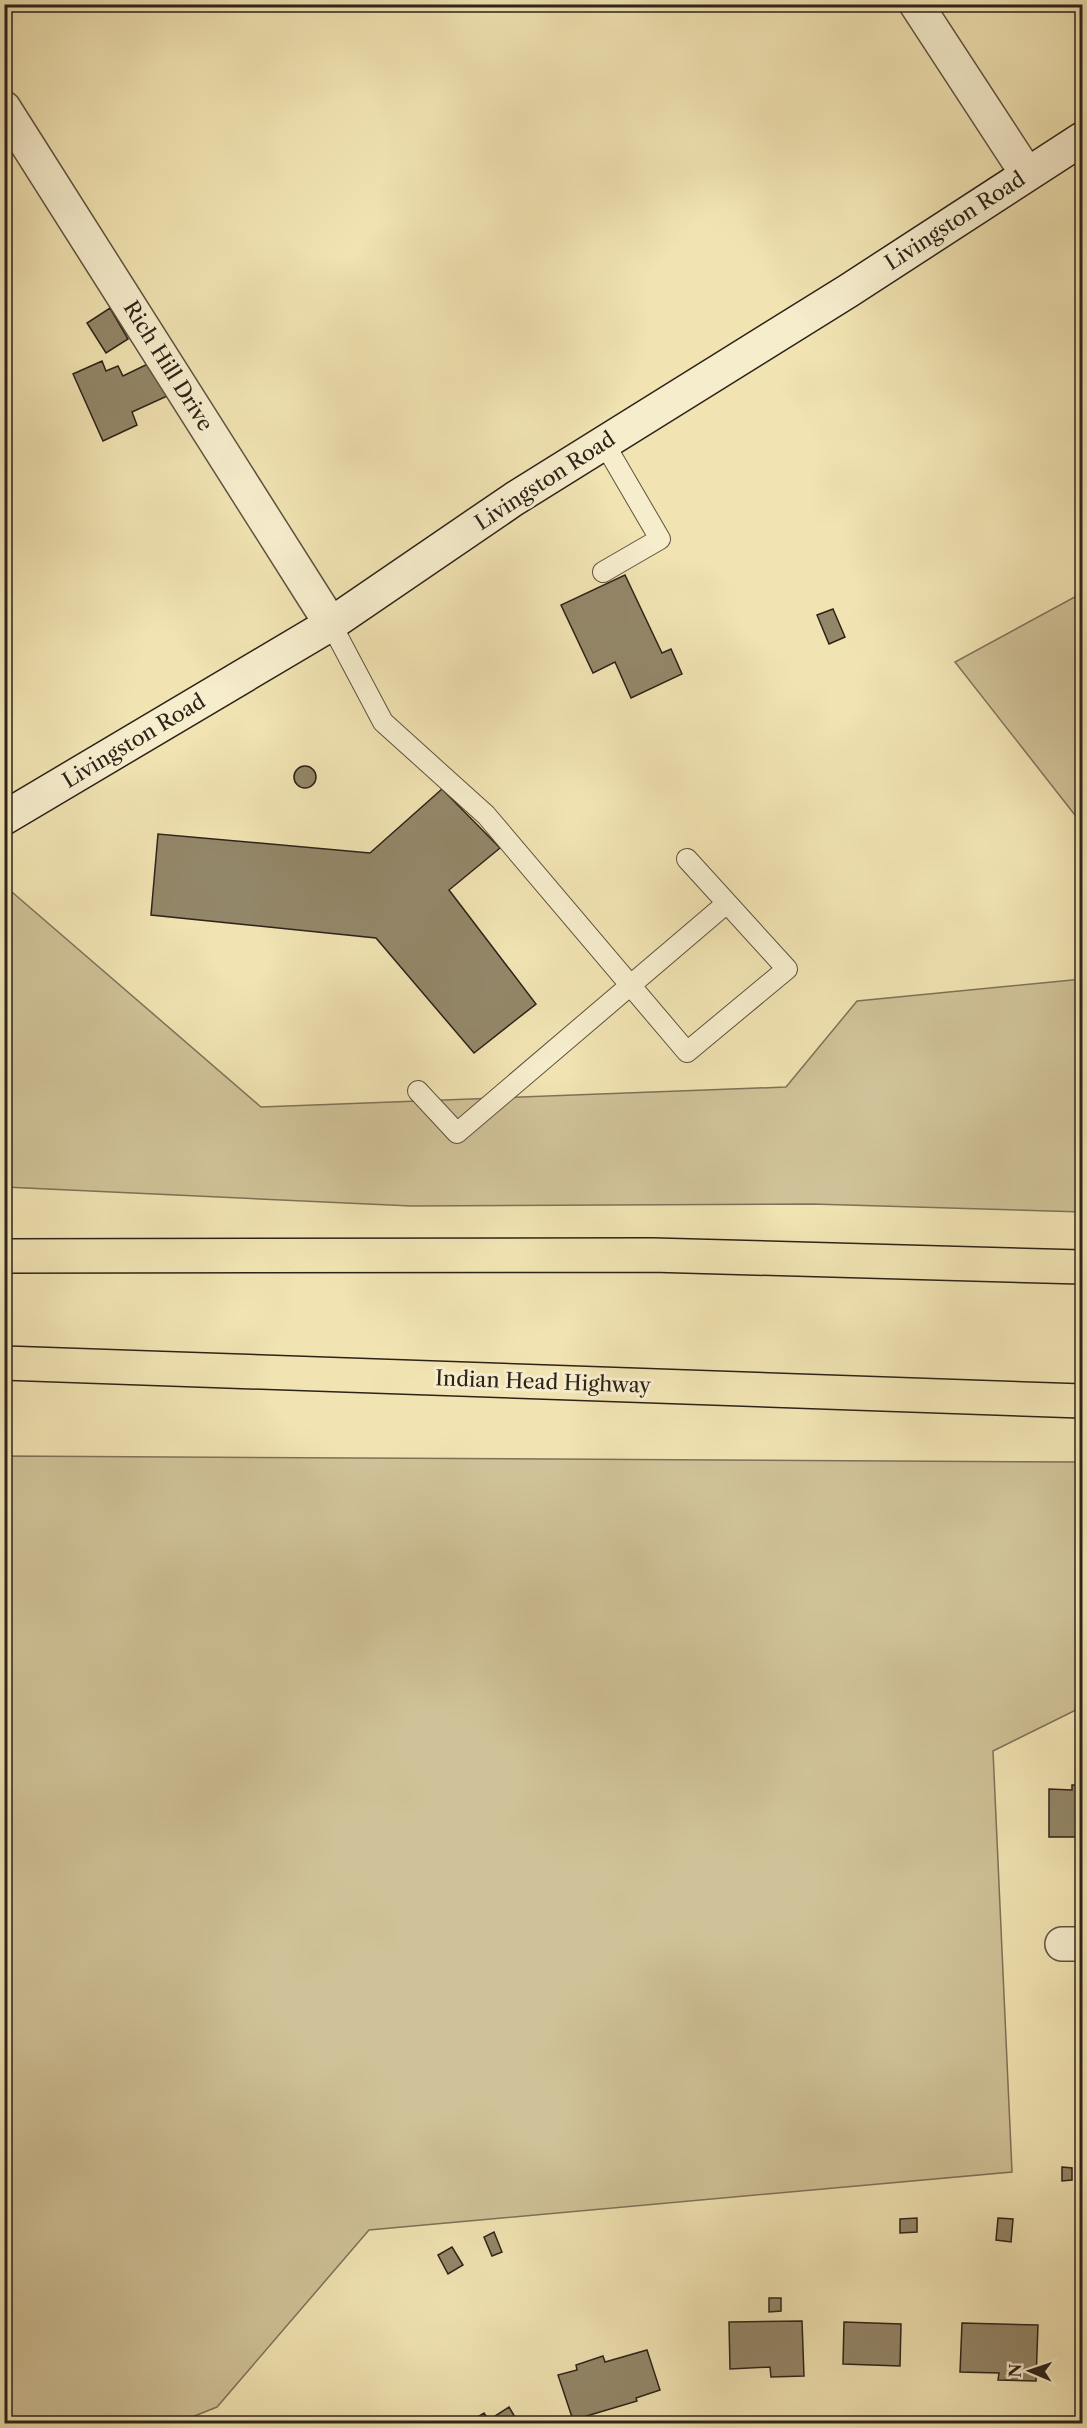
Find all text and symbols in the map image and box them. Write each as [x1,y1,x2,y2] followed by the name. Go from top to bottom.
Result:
[880,166,1030,275] street label: Livingston Road
[118,296,218,435] street label: Rich Hill Drive
[470,426,620,535] street label: Livingston Road
[58,688,210,793] street label: Livingston Road
[435,1365,652,1398] street label: Indian Head Highway
[1000,2341,1060,2401] north arrow
[1005,2363,1025,2378] text: N

